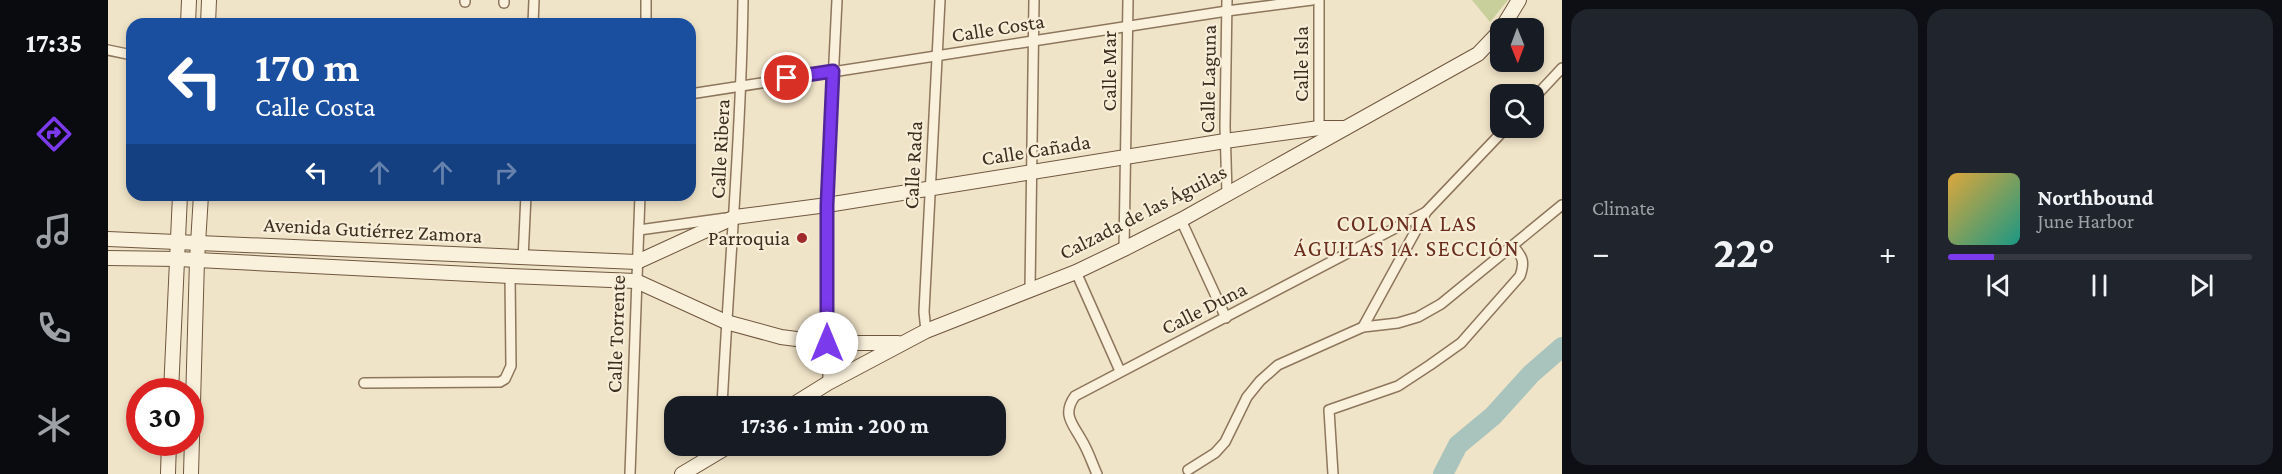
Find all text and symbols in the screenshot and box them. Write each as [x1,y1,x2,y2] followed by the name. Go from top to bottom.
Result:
[950,9,1046,47] street label: Calle Costa
[1490,18,1544,72] north arrow
[1490,18,1544,138] map controls
[1195,24,1221,134] street label: Calle Laguna
[1289,26,1313,102] street label: Calle Isla
[26,28,82,58] text: 17:35
[1097,30,1121,111] street label: Calle Mar
[156,42,234,120] icon: left
[255,43,360,90] text: 170 m
[761,52,812,103] pin
[770,61,803,94] icon: arrive
[1490,84,1544,138] button: search
[255,92,376,122] text: Calle Costa
[705,98,735,200] street label: Calle Ribera
[33,113,75,155] icon: directions
[899,120,927,210] street label: Calle Rada
[980,130,1092,170] street label: Calle Cañada
[300,156,333,189] icon: left
[363,156,396,189] icon: ahead
[426,156,459,189] icon: ahead
[489,156,522,189] icon: right
[1055,159,1231,265] street label: Calzada de las Águilas
[2038,185,2154,210] text: Northbound
[1592,197,1655,219] text: Climate
[33,210,75,252] icon: music
[2038,210,2134,232] text: June Harbor
[1294,211,1520,261] district label: COLONIA LAS ÁGUILAS 1A. SECCIÓN
[263,212,483,248] street label: Avenida Gutiérrez Zamora
[708,226,790,250] place label: Parroquia
[1713,227,1775,277] text: 22°
[795,231,809,245] marker: Parroquia
[1592,234,1609,271] text: −
[1879,234,1897,271] text: +
[1982,269,2015,302] icon: previous
[2083,269,2116,302] icon: pause
[2185,269,2218,302] icon: next
[602,274,630,394] street label: Calle Torrente
[1157,276,1251,340] street label: Calle Duna
[33,307,75,349] icon: phone
[795,311,859,375] position arrow
[126,378,204,456] speed limit sign: 30
[33,404,75,446] icon: climate
[741,413,929,438] text: 17:36 · 1 min · 200 m

